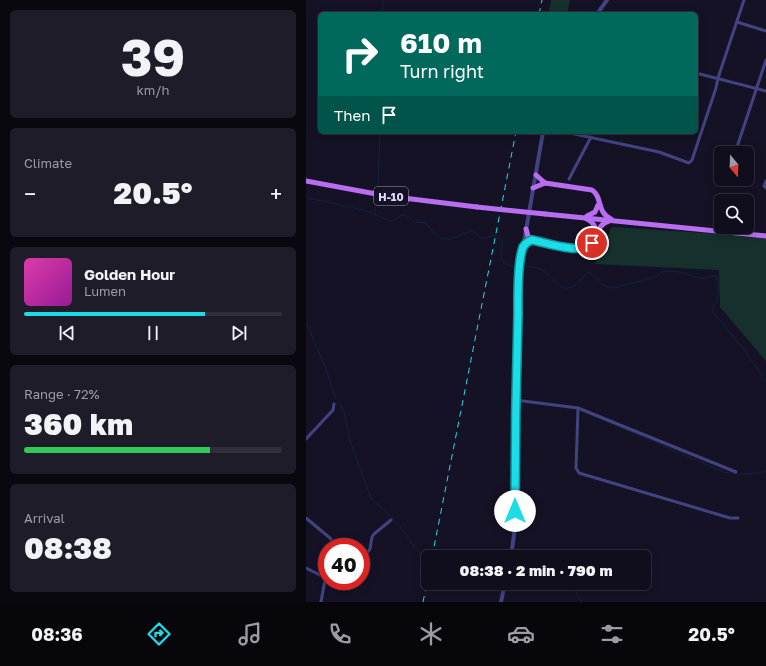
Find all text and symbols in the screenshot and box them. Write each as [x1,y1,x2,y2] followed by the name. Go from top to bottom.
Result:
[121,25,185,87] text: 39
[400,26,482,59] text: 610 m
[334,28,386,80] icon: right
[400,60,484,82] text: Turn right
[136,82,170,98] text: km/h
[378,104,400,126] icon: arrive
[334,106,370,124] text: Then
[714,146,754,186] north arrow
[714,146,754,234] map controls
[24,155,72,171] text: Climate
[114,175,192,211] text: 20.5°
[24,180,36,207] text: −
[270,180,282,207] text: +
[374,187,408,205] road number: Н-10
[714,194,754,234] button: search
[575,226,609,260] pin
[581,232,603,254] icon: arrive
[84,265,175,283] text: Golden Hour
[84,283,126,299] text: Lumen
[56,322,78,344] icon: previous
[142,322,164,344] icon: pause
[228,322,250,344] icon: next
[24,386,99,402] text: Range · 72%
[24,406,133,442] text: 360 km
[494,490,536,532] position arrow
[24,510,65,526] text: Arrival
[24,530,112,566] text: 08:38
[318,538,370,590] speed limit sign: 40
[460,561,613,579] text: 08:38 · 2 min · 790 m
[145,620,173,648] icon: directions
[236,620,264,648] icon: music
[326,620,354,648] icon: phone
[417,620,445,648] icon: climate
[507,620,535,648] icon: car
[598,620,626,648] icon: filters
[31,623,83,645] text: 08:36
[688,623,735,645] text: 20.5°

